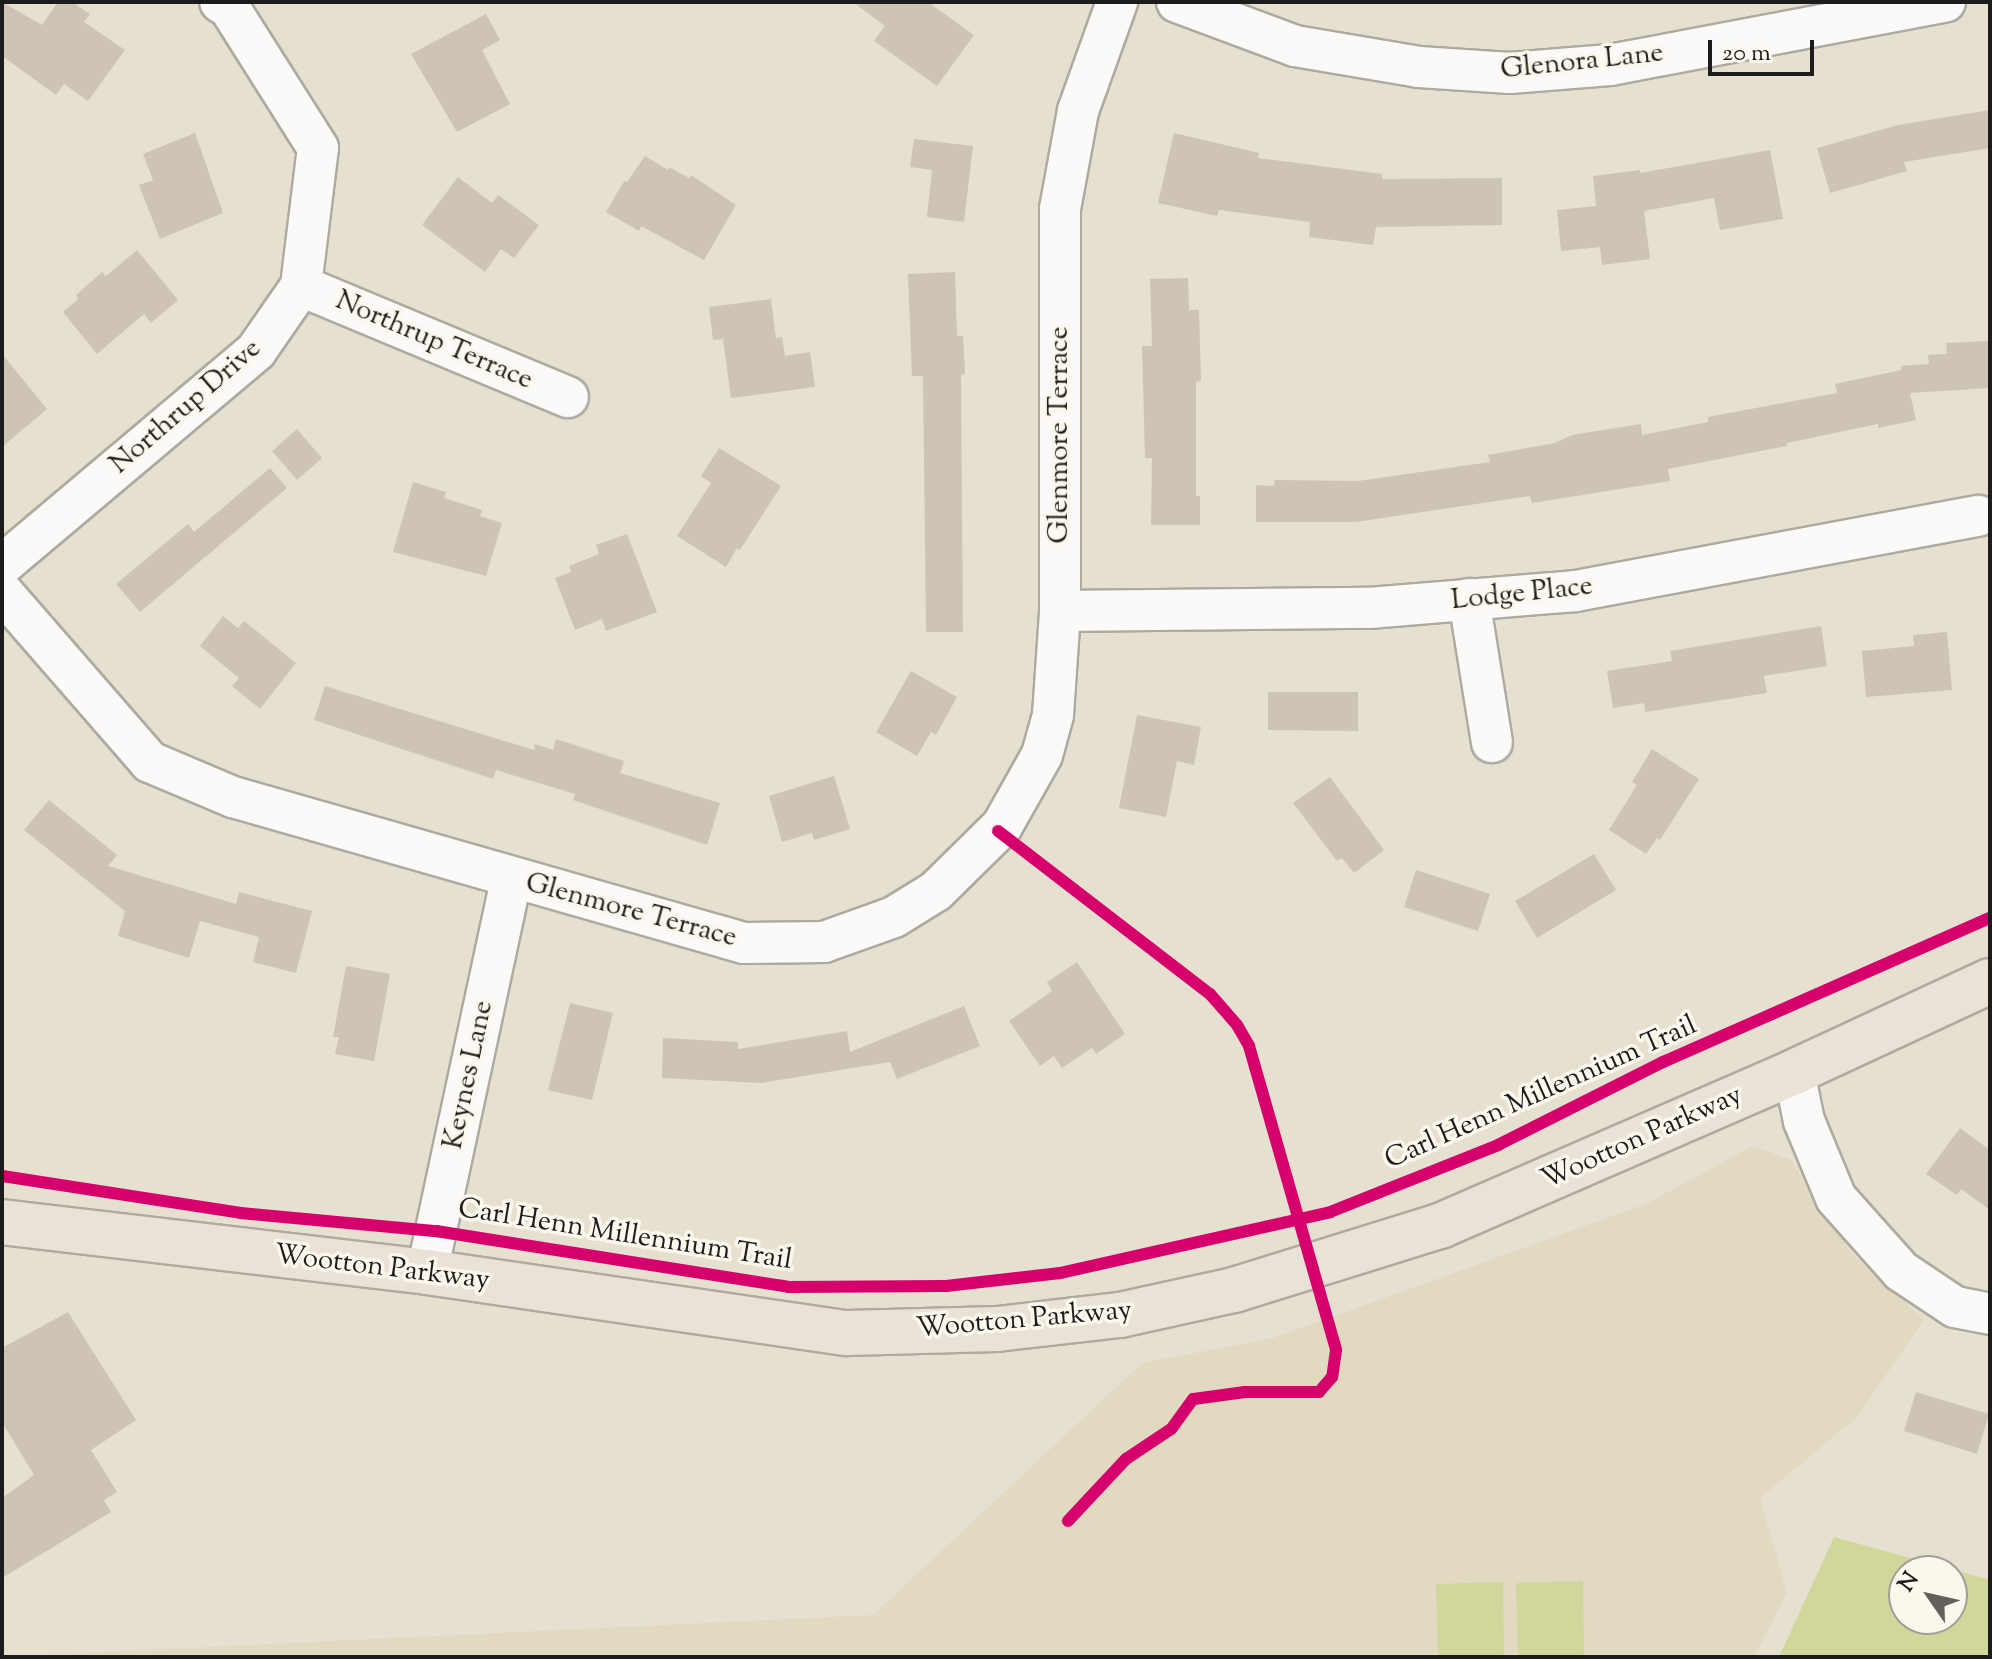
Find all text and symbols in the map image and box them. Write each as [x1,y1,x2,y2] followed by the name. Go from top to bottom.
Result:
[1712,24,1818,74] scale bar
[1499,37,1665,87] street label: Glenora Lane
[1722,37,1771,71] text: 20 m
[330,284,538,398] street label: Northrup Terrace
[1043,326,1077,544] street label: Glenmore Terrace
[104,332,268,482] street label: Northrup Drive
[1450,570,1594,618] street label: Lodge Place
[522,867,740,955] street label: Glenmore Terrace
[437,998,501,1152] street label: Keynes Lane
[1380,1009,1702,1177] street label: Carl Henn Millennium Trail
[1536,1079,1748,1197] street label: Wootton Parkway
[456,1192,794,1278] street label: Carl Henn Millennium Trail
[273,1238,491,1298] street label: Wootton Parkway
[915,1294,1133,1346] street label: Wootton Parkway
[1888,1555,1968,1635] north arrow
[1892,1566,1928,1599] text: N

